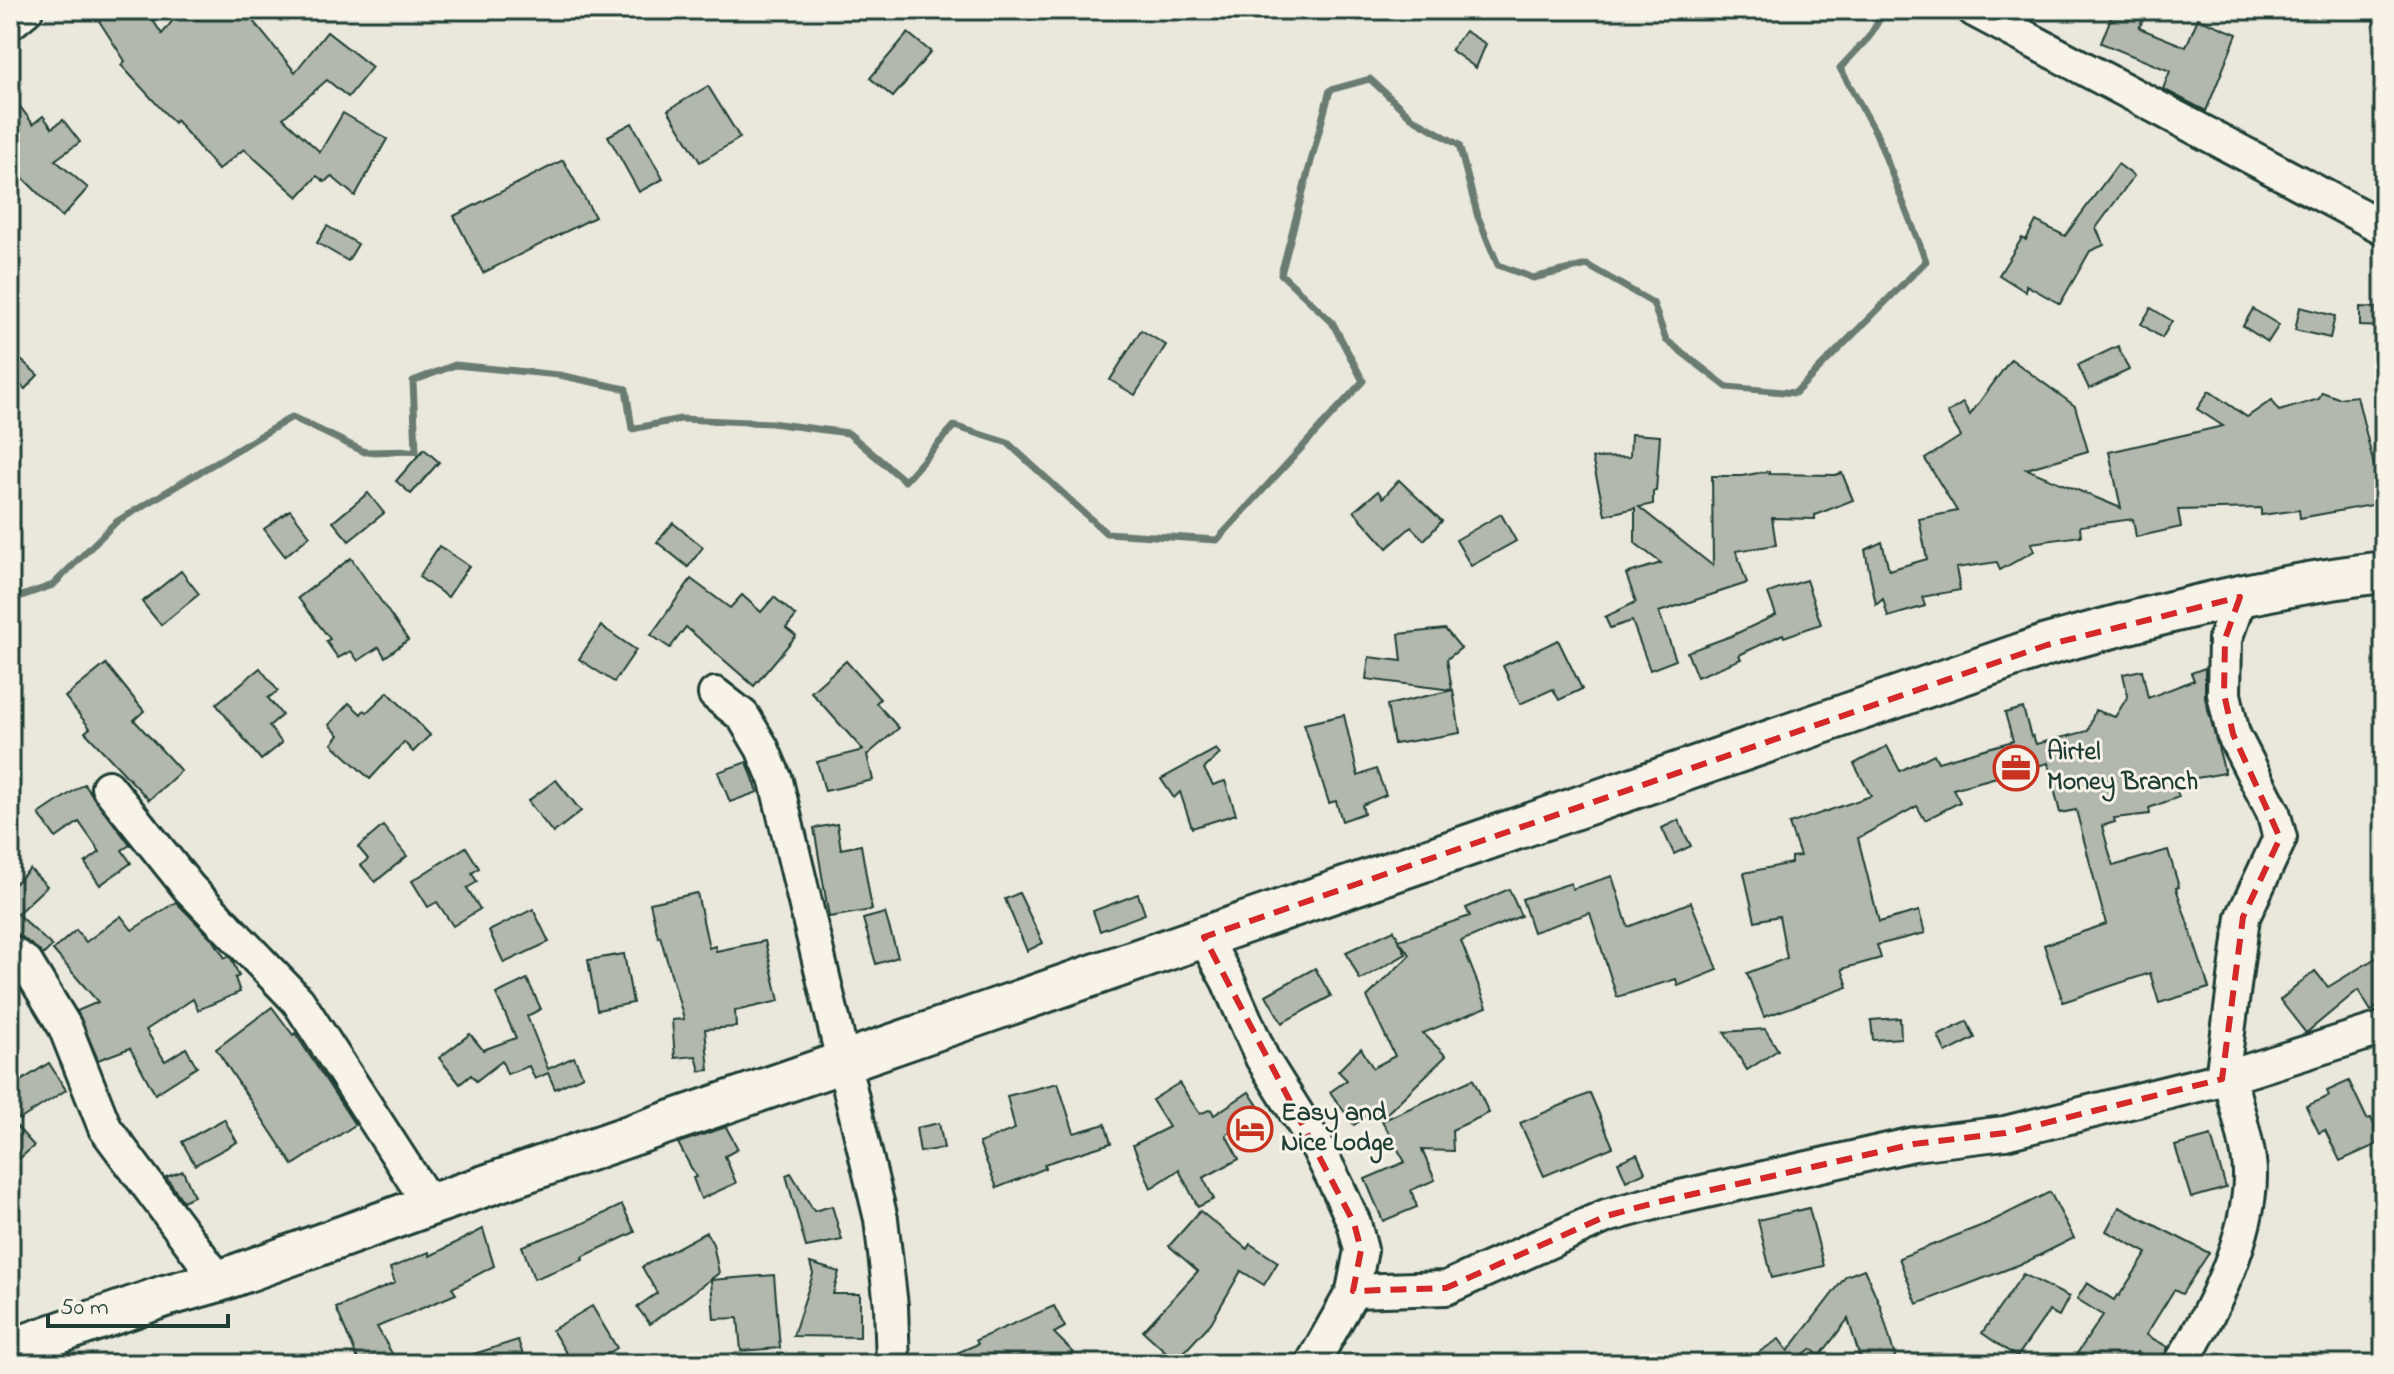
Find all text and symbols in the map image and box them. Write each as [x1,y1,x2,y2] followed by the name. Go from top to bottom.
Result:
[2047,734,2198,802] place label: Airtel Money Branch
[1992,744,2040,792] office icon: Airtel Money Branch
[1281,1095,1395,1164] place label: Easy and Nice Lodge
[1226,1105,1274,1153] hotel icon: Easy and Nice Lodge
[48,1278,228,1328] scale bar
[60,1291,109,1326] text: 50 m

